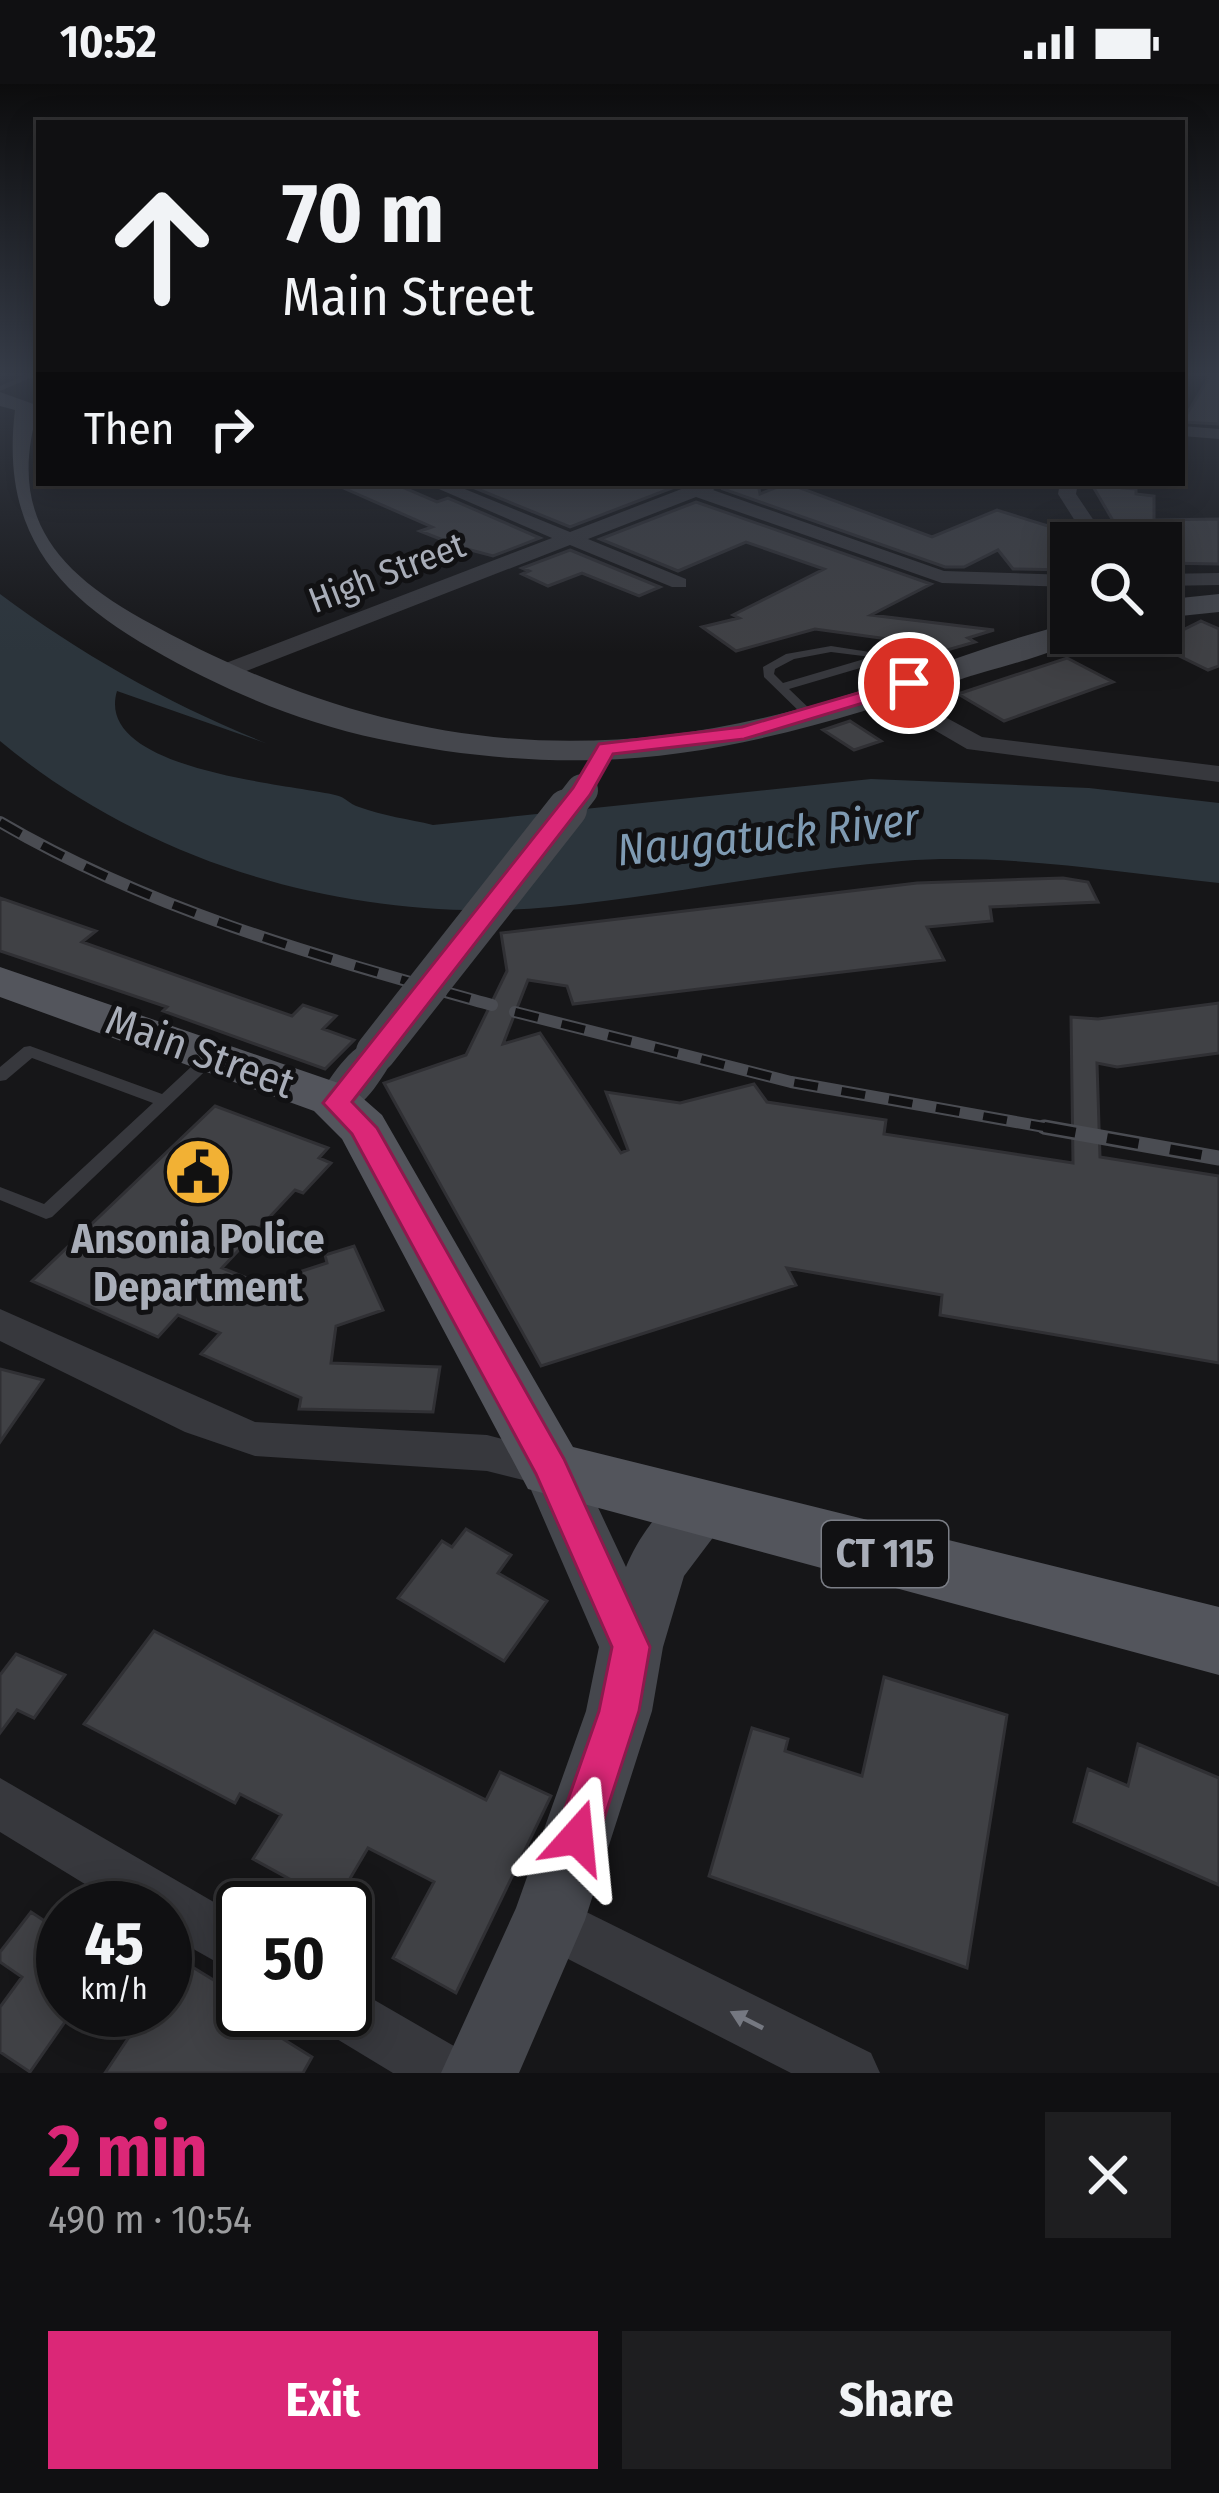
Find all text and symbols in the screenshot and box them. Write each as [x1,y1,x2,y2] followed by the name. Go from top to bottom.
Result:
[60,15,157,69] text: 10:52
[282,163,444,264] text: 70 m
[84,168,240,324] icon: ahead
[282,265,534,329] text: Main Street
[199,396,265,462] icon: right
[84,402,175,456] text: Then
[1050,522,1182,654] map controls
[1050,522,1182,654] button: search
[303,523,472,623] street label: High Street
[858,632,960,734] pin
[876,650,942,716] icon: arrive
[614,792,923,878] water label: Naugatuck River
[99,995,301,1109] street label: Main Street
[163,1137,233,1207] public building icon: Ansonia Police Department
[70,1214,325,1312] place label: Ansonia Police Department
[822,1521,948,1587] road number: CT 115
[514,1774,640,1900] position arrow
[216,1881,372,2037] speed limit sign: 50
[84,1908,144,1980] text: 45
[81,1971,147,2007] text: km/h
[729,2011,764,2031] one-way arrow
[48,2109,208,2195] text: 2 min
[1045,2112,1171,2238] button: close
[48,2197,252,2243] text: 490 m · 10:54
[48,2331,598,2469] button: Exit
[622,2331,1171,2469] button: Share

